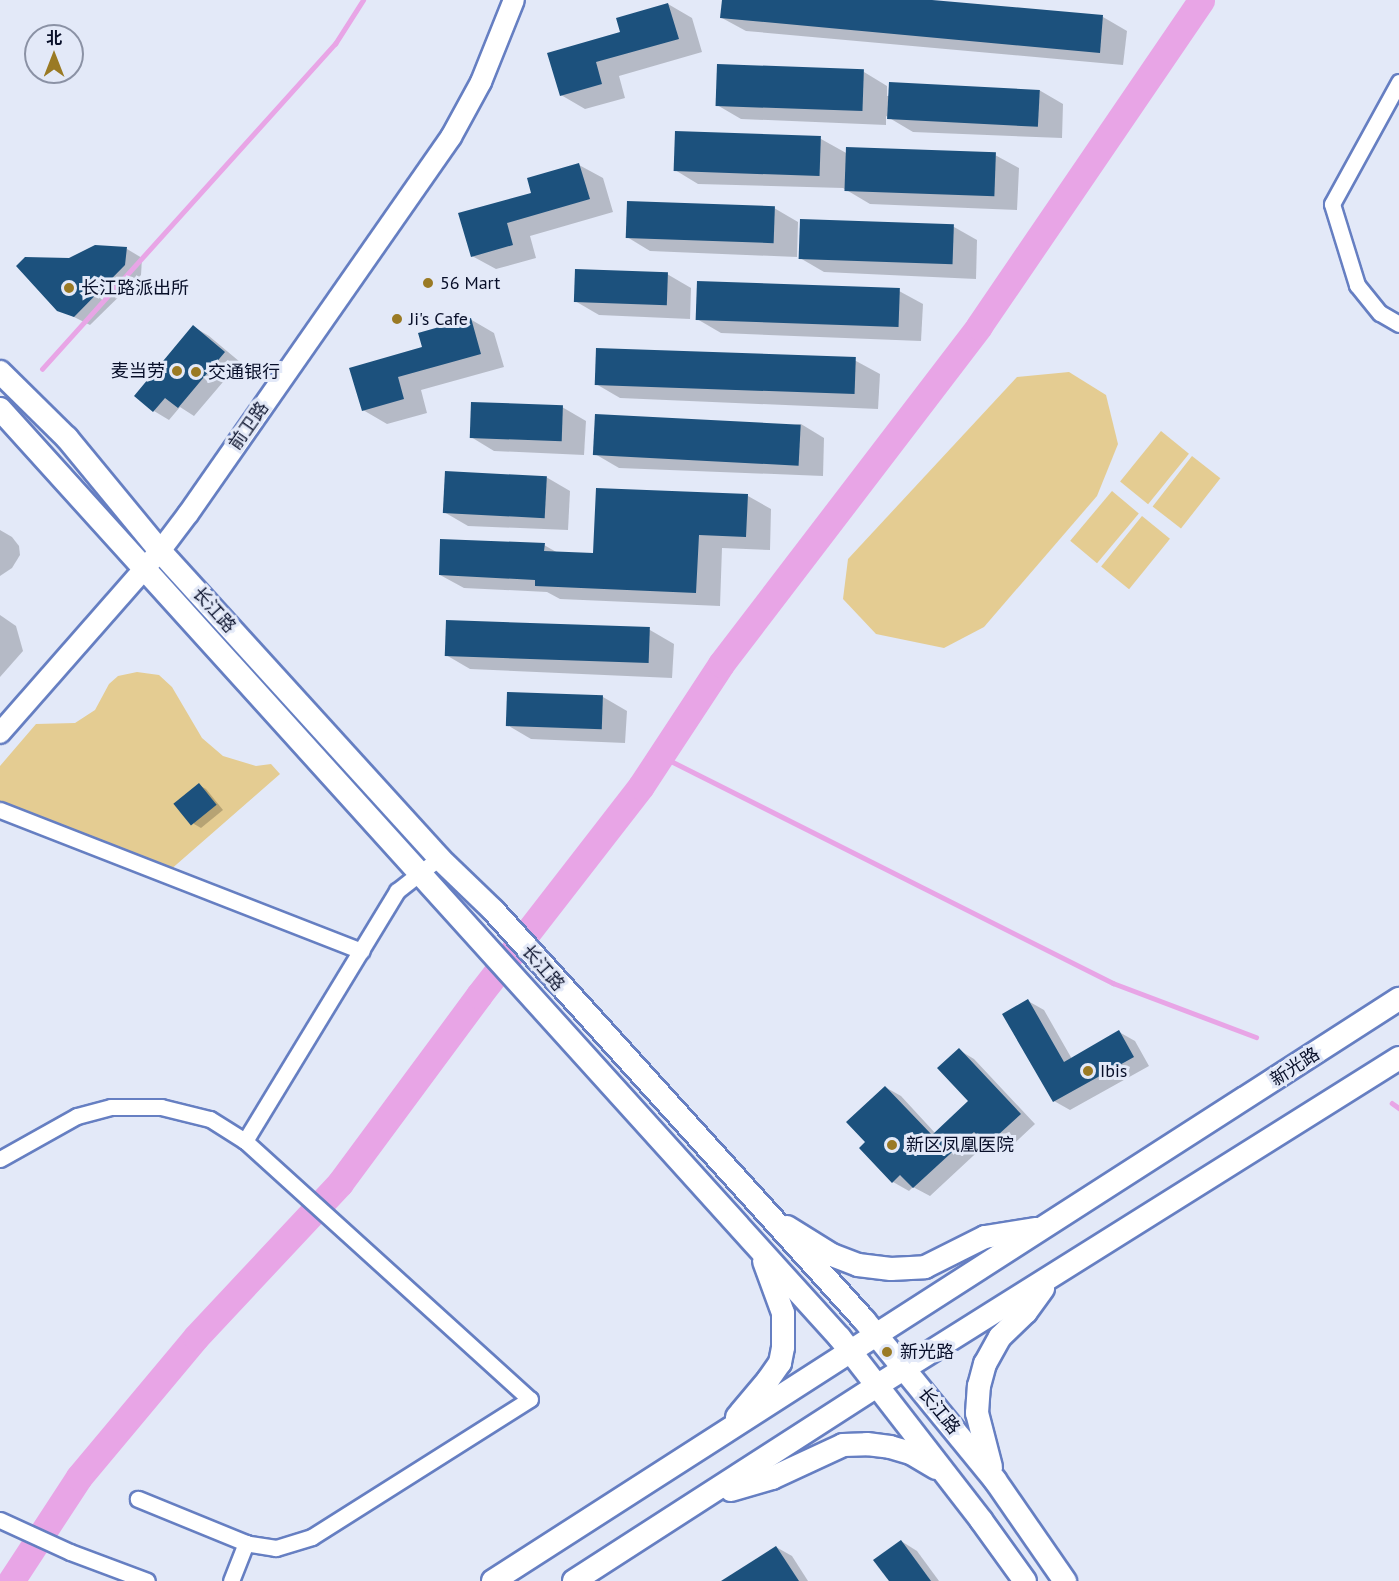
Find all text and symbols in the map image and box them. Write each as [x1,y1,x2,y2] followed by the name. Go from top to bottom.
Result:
[24,24,84,84] north arrow
[46,28,62,48] text: 北
[440,272,500,294] place label: 56 Mart
[421,276,435,290] marker: 56 Mart
[81,277,189,299] place label: 长江路派出所
[62,281,76,295] marker: 长江路派出所
[409,308,468,330] place label: Ji's Cafe
[390,312,404,326] marker: Ji's Cafe
[111,360,165,382] place label: 麦当劳
[208,361,280,383] place label: 交通银行
[170,364,184,378] marker: 麦当劳
[189,365,203,379] marker: 交通银行
[225,398,273,454] street label: 前卫路
[188,583,240,637] street label: 长江路
[517,941,569,995] street label: 长江路
[1266,1043,1324,1091] street label: 新光路
[1100,1060,1127,1082] place label: Ibis
[1081,1064,1095,1078] marker: Ibis
[906,1134,1014,1156] place label: 新区凤凰医院
[883,1136,901,1154] marker: 新区凤凰医院
[900,1341,954,1363] place label: 新光路
[878,1343,896,1361] marker: 新光路
[914,1383,964,1439] street label: 长江路

